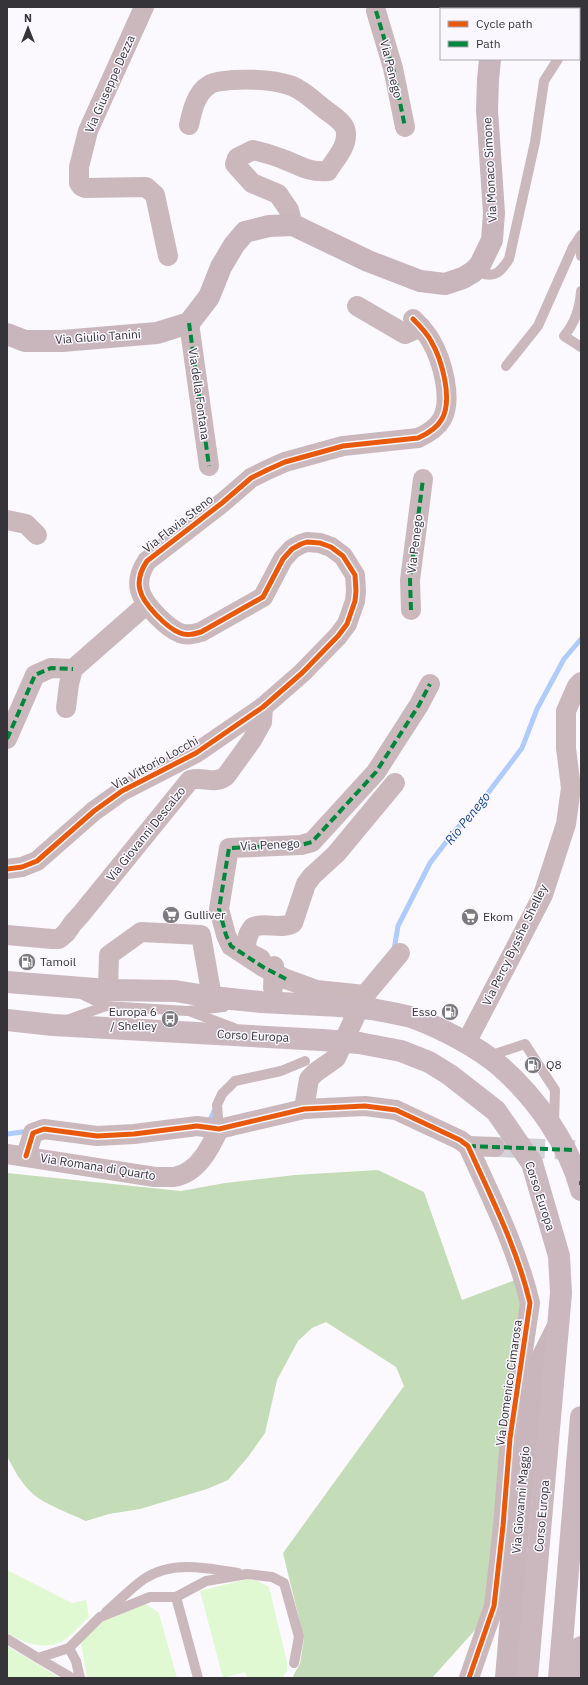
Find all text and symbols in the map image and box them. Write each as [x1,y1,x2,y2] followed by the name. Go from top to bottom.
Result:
[8,8,48,48] north arrow
[440,8,580,60] legend
[24,11,32,25] text: N
[476,16,533,31] text: Cycle path
[81,32,138,135] street label: Via Giuseppe Dezza
[476,36,501,51] text: Path
[377,38,406,100] street label: Via Penego
[479,117,500,223] street label: Via Monaco Simone
[55,326,141,347] street label: Via Giulio Tanini
[186,347,213,441] street label: Via della Fontana
[139,491,216,556] street label: Via Flavia Steno
[403,513,426,574] street label: Via Penego
[109,733,200,792] street label: Via Vittorio Locchi
[103,783,189,884] street label: Via Giovanni Descalzo
[441,788,494,848] water label: Rio Penego
[240,835,300,854] street label: Via Penego
[479,882,550,1008] street label: Via Percy Bysshe Shelley
[161,905,181,925] supermarket icon: Gulliver
[184,907,226,922] place label: Gulliver
[460,907,480,927] supermarket icon: Ekom
[483,909,513,924] place label: Ekom
[17,952,37,972] fuel station icon: Tamoil
[40,954,76,969] place label: Tamoil
[440,1002,460,1022] fuel station icon: Esso
[109,1004,157,1033] place label: Europa 6 / Shelley
[412,1004,437,1019] place label: Esso
[160,1009,180,1029] bus stop icon: Europa 6 / Shelley
[217,1026,290,1045] street label: Corso Europa
[523,1055,543,1075] fuel station icon: Q8
[546,1057,562,1072] place label: Q8
[39,1150,157,1183] street label: Via Romana di Quarto
[522,1159,559,1233] street label: Corso Europa
[492,1318,525,1447] street label: Via Domenico Cimarosa
[508,1445,533,1554] street label: Via Giovanni Maggio
[531,1479,552,1553] street label: Corso Europa

